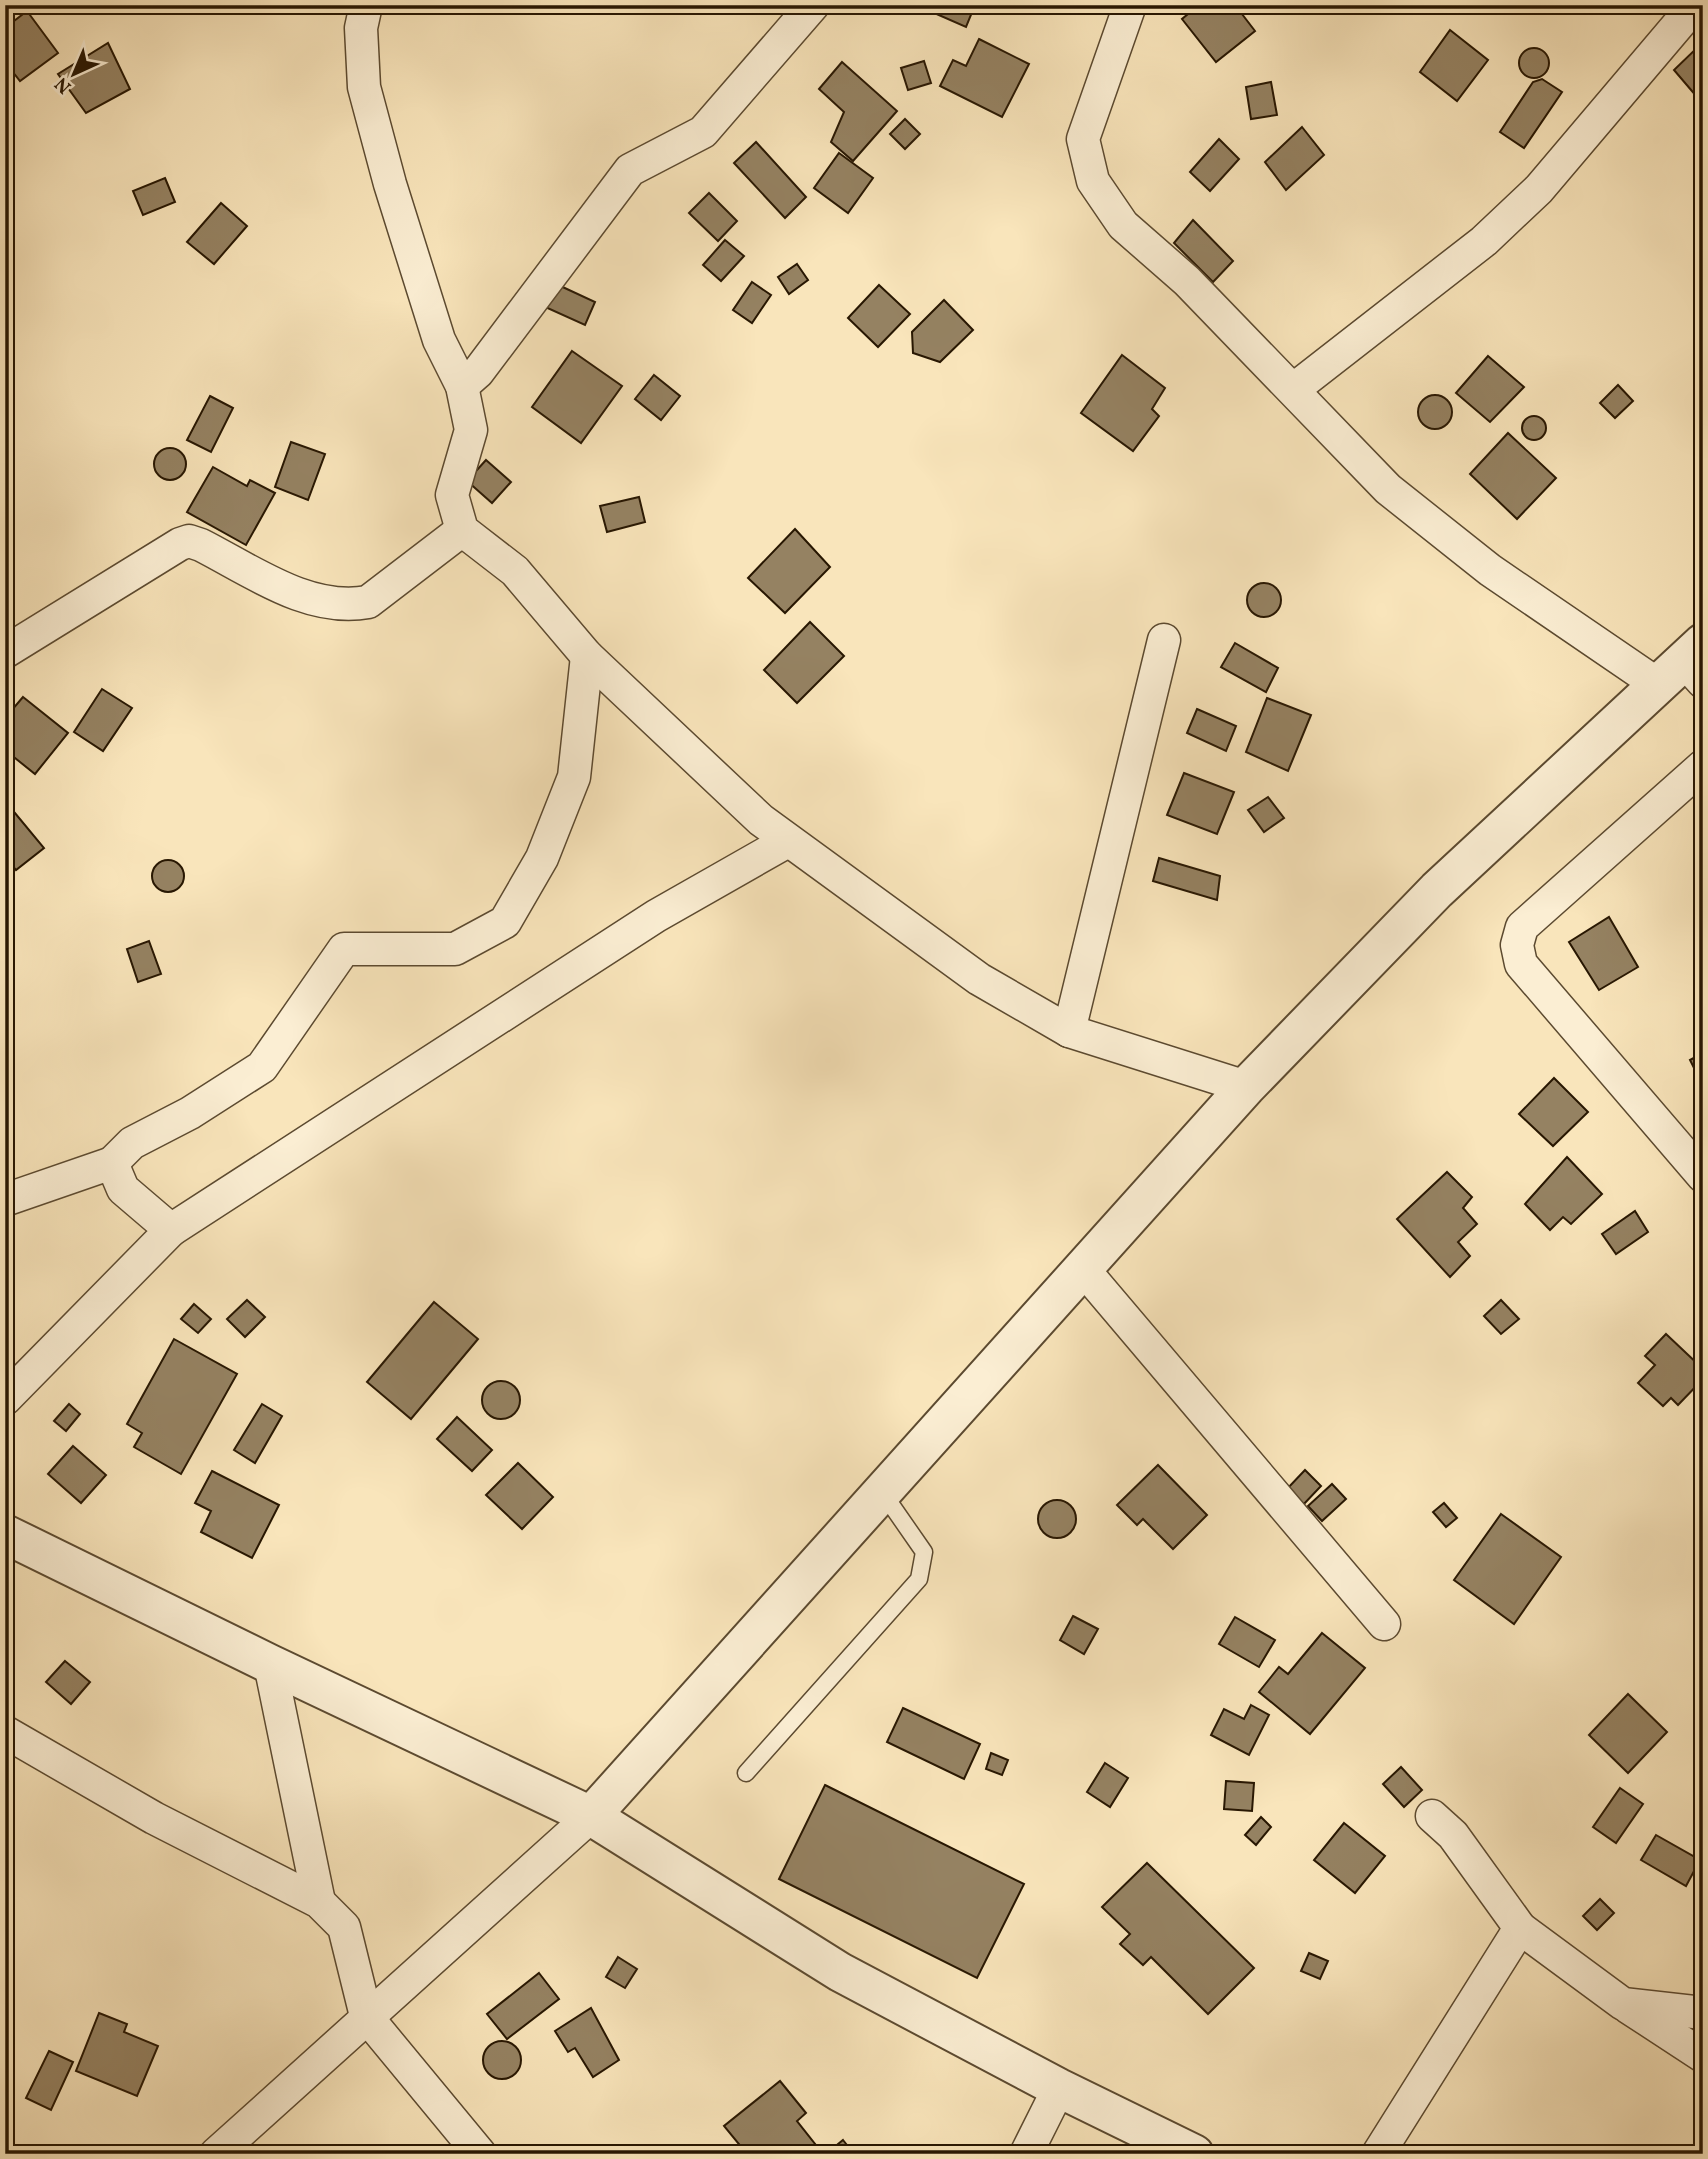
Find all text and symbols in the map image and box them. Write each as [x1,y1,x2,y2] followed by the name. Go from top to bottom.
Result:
[38,38,108,108] north arrow
[49,71,78,99] text: N

